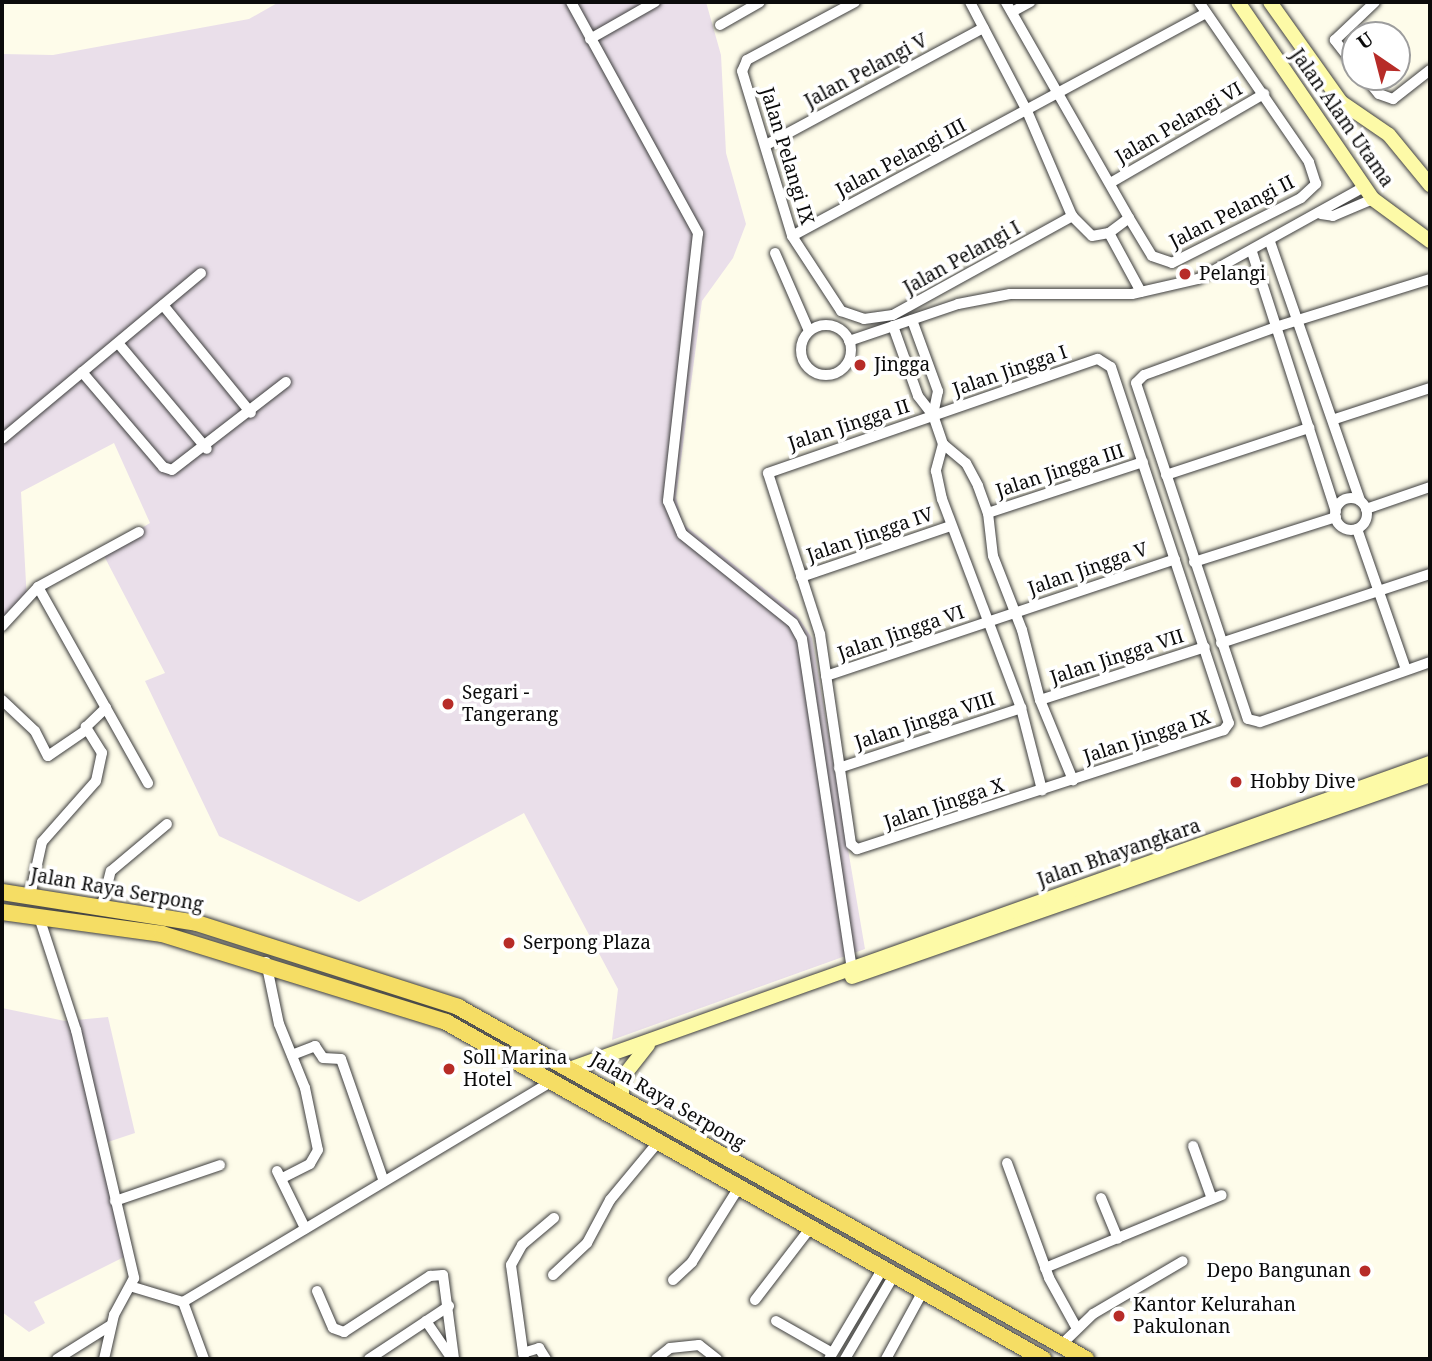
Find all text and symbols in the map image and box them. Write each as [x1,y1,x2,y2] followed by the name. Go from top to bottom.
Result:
[1341,21,1411,91] north arrow
[1352,26,1378,55] text: U
[801,29,931,113] street label: Jalan Pelangi V
[1286,44,1398,192] street label: Jalan Alam Utama
[1111,77,1247,169] street label: Jalan Pelangi VI
[755,85,819,227] street label: Jalan Pelangi IX
[832,114,970,202] street label: Jalan Pelangi III
[1166,171,1298,253] street label: Jalan Pelangi II
[900,217,1024,299] street label: Jalan Pelangi I
[1199,263,1266,285] place label: Pelangi
[1177,266,1193,282] marker: Pelangi
[950,341,1070,401] street label: Jalan Jingga I
[874,354,930,376] place label: Jingga
[852,357,868,373] marker: Jingga
[785,395,913,455] street label: Jalan Jingga II
[993,440,1127,502] street label: Jalan Jingga III
[804,503,936,567] street label: Jalan Jingga IV
[1025,538,1151,600] street label: Jalan Jingga V
[835,601,967,665] street label: Jalan Jingga VI
[1047,625,1187,689] street label: Jalan Jingga VII
[462,682,558,726] place label: Segari - Tangerang
[852,688,998,754] street label: Jalan Jingga VIII
[440,696,456,712] marker: Segari - Tangerang
[1081,706,1213,768] street label: Jalan Jingga IX
[1250,771,1356,793] place label: Hobby Dive
[881,774,1007,834] street label: Jalan Jingga X
[1228,774,1244,790] marker: Hobby Dive
[1034,814,1204,892] street label: Jalan Bhayangkara
[29,864,205,916] street label: Jalan Raya Serpong
[523,932,651,954] place label: Serpong Plaza
[501,935,517,951] marker: Serpong Plaza
[463,1047,568,1091] place label: Soll Marina Hotel
[587,1047,749,1155] street label: Jalan Raya Serpong
[441,1061,457,1077] marker: Soll Marina Hotel
[1207,1260,1351,1282] place label: Depo Bangunan
[1357,1263,1373,1279] marker: Depo Bangunan
[1133,1294,1296,1338] place label: Kantor Kelurahan Pakulonan
[1111,1308,1127,1324] marker: Kantor Kelurahan Pakulonan

